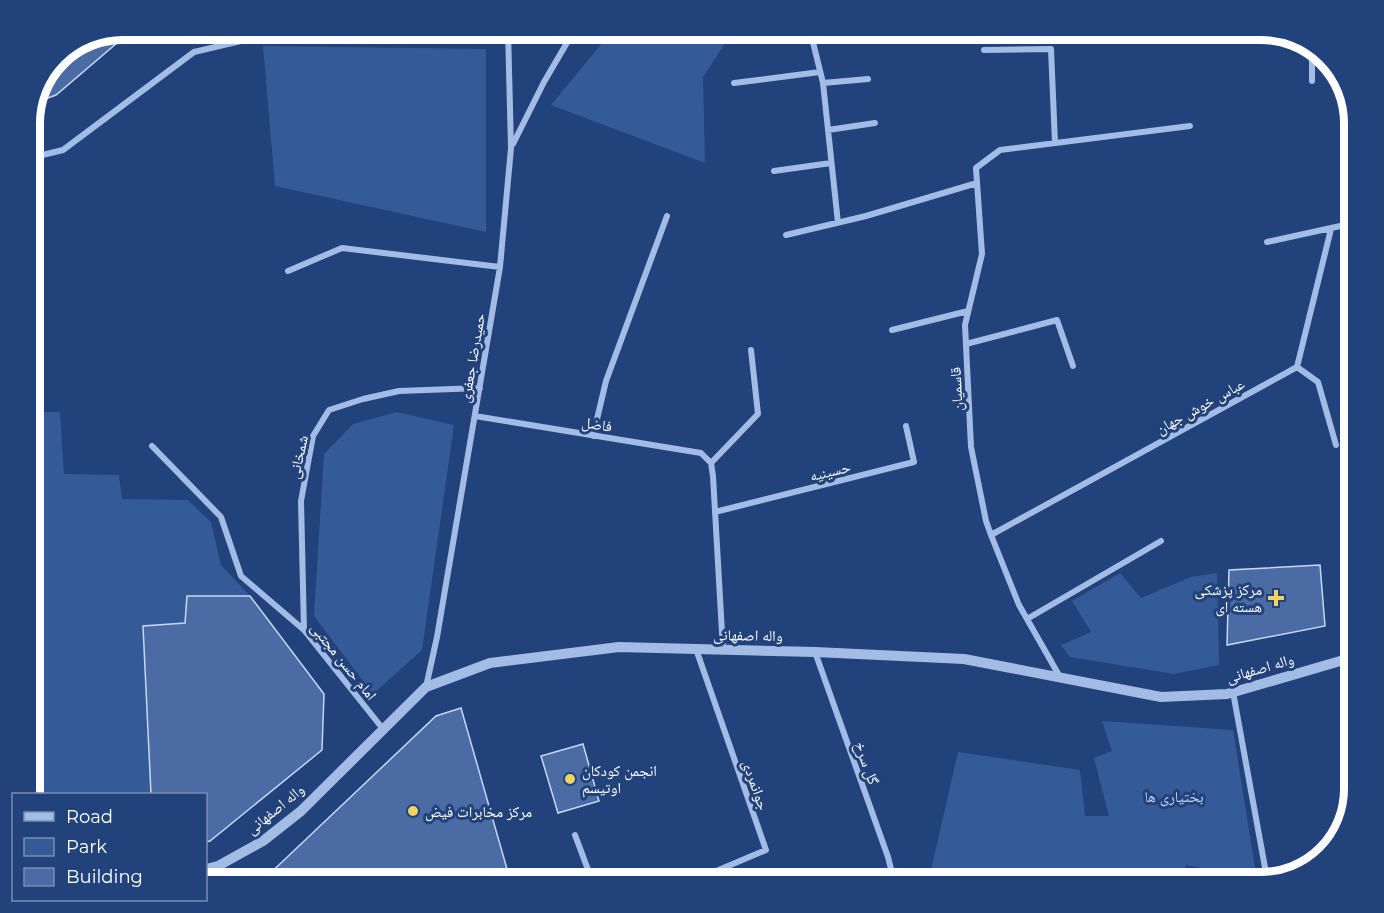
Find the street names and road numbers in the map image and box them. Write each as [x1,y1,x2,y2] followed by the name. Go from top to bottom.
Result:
[455,311,490,404] street label: حمیدرضا جعفری
[945,366,968,412] street label: قاسمیان
[1152,374,1248,439] street label: عباس خوش جهان
[580,412,614,437] street label: فاضل
[284,433,313,481] street label: شمخانی
[808,457,853,485] street label: حسینیه
[306,618,381,704] street label: امام حسن مجتبی
[713,625,783,646] street label: واله اصفهانی
[1224,649,1296,688] street label: واله اصفهانی
[850,739,884,788] street label: گل سرخ
[738,757,774,813] street label: جوانمردی
[242,780,309,839] street label: واله اصفهانی

